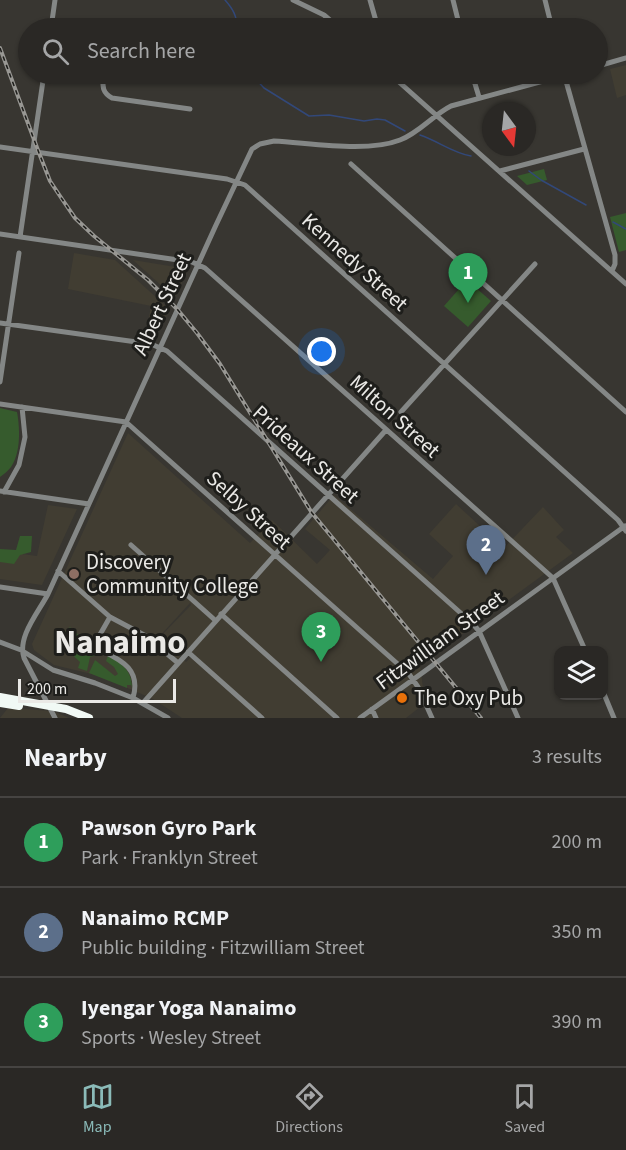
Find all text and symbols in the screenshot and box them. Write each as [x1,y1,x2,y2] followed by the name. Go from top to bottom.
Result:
[18,18,608,84] search box
[39,35,72,68] icon: search
[87,35,195,67] text: Search here
[482,102,536,156] north arrow
[295,206,415,318] street label: Kennedy Street
[125,248,199,360] street label: Albert Street
[448,254,488,303] pin: 1
[307,337,336,366] your location
[343,367,447,465] street label: Milton Street
[246,398,366,510] street label: Prideaux Street
[200,464,298,556] street label: Selby Street
[466,526,506,575] pin: 2
[86,547,258,601] place label: Discovery Community College
[67,567,81,581] marker: Discovery Community College
[369,583,511,697] street label: Fitzwilliam Street
[302,612,340,662] pin: 3
[54,619,186,666] district label: Nanaimo
[554,646,608,700] map controls
[554,646,608,700] button: layers
[18,676,176,704] scale bar
[27,678,67,700] text: 200 m
[414,683,523,713] place label: The Oxy Pub
[395,691,409,705] marker: The Oxy Pub
[24,739,107,776] text: Nearby
[532,743,602,771] text: 3 results
[81,812,256,844] text: Pawson Gyro Park
[38,828,49,856] text: 1
[552,828,602,856] text: 200 m
[81,844,258,872] text: Park · Franklyn Street
[81,902,229,934] text: Nanaimo RCMP
[38,918,49,946] text: 2
[552,918,602,946] text: 350 m
[81,934,365,962] text: Public building · Fitzwilliam Street
[81,992,296,1024] text: Iyengar Yoga Nanaimo
[38,1008,49,1036] text: 3
[552,1008,602,1036] text: 390 m
[81,1024,261,1052] text: Sports · Wesley Street
[81,1080,114,1138] tab: Map
[275,1080,343,1138] tab: Directions
[504,1080,545,1138] tab: Saved

